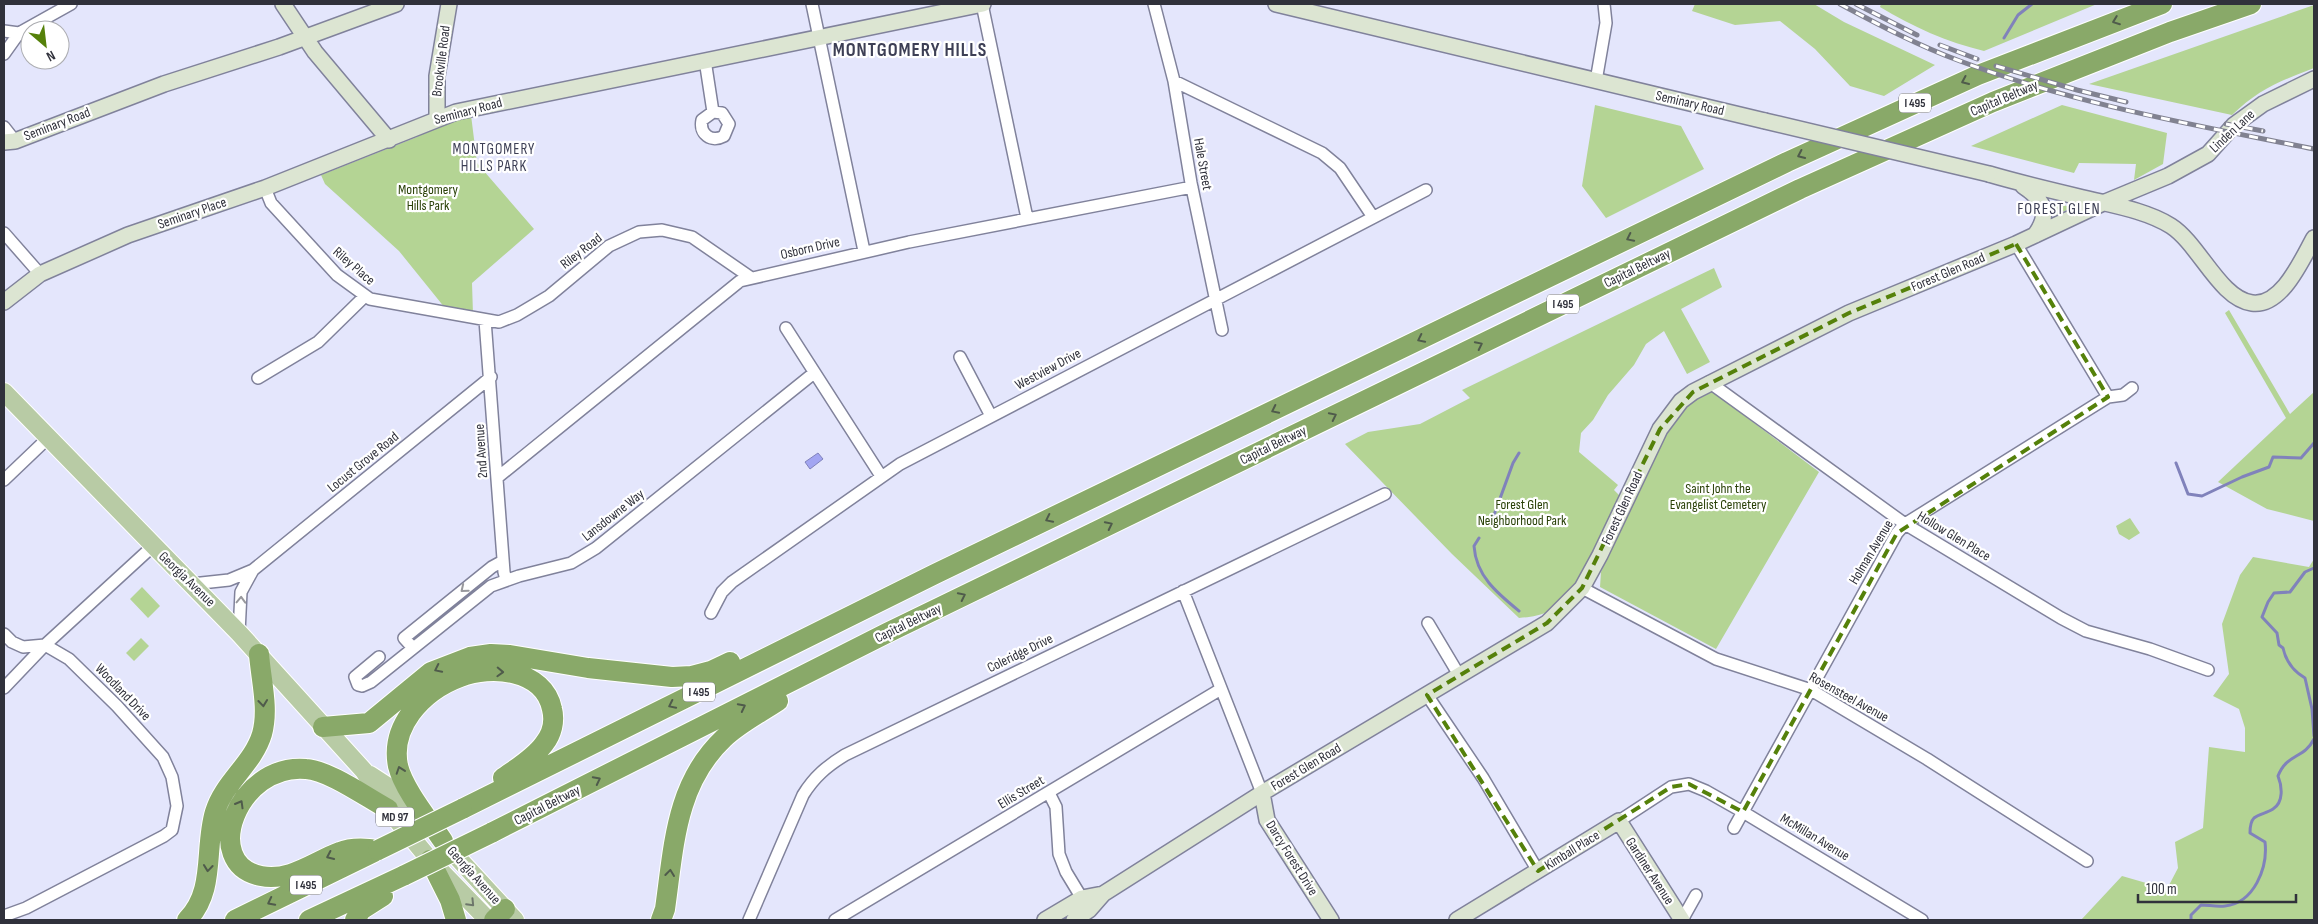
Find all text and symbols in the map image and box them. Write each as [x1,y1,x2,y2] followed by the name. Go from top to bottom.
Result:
[2112,15,2121,25] one-way arrow
[20,20,70,70] north arrow
[428,24,454,97] street label: Brookville Road
[833,39,987,62] district label: MONTGOMERY HILLS
[44,47,58,65] text: N
[1961,74,1970,85] one-way arrow
[1968,76,2041,120] street label: Capital Beltway
[1654,87,1726,119] street label: Seminary Road
[432,94,504,128] street label: Seminary Road
[1899,94,1931,112] road number: I 495
[21,104,93,144] street label: Seminary Road
[2206,106,2258,156] street label: Linden Lane
[1190,137,1216,191] street label: Hale Street
[453,140,535,176] district label: MONTGOMERY HILLS PARK
[1797,149,1806,160] one-way arrow
[398,181,459,214] park label: Montgomery Hills Park
[155,193,229,233] street label: Seminary Place
[2017,200,2101,219] district label: FOREST GLEN
[557,229,605,273] street label: Riley Road
[1626,232,1635,242] one-way arrow
[779,233,841,263] street label: Osborn Drive
[330,243,378,289] street label: Riley Place
[1601,244,1674,291] street label: Capital Beltway
[1908,249,1988,295] street label: Forest Glen Road
[1547,294,1579,314] road number: I 495
[1417,333,1426,343] one-way arrow
[1474,341,1483,351] one-way arrow
[1012,345,1084,393] street label: Westview Drive
[1271,404,1280,414] one-way arrow
[1328,412,1337,422] one-way arrow
[1237,421,1310,468] street label: Capital Beltway
[471,423,491,479] street label: 2nd Avenue
[324,428,402,496] street label: Locust Grove Road
[1598,469,1646,547] street label: Forest Glen Road
[1670,480,1767,513] park label: Saint John the Evangelist Cemetery
[578,485,648,545] street label: Lansdowne Way
[1478,496,1567,529] park label: Forest Glen Neighborhood Park
[1914,507,1994,565] street label: Hollow Glen Place
[1046,513,1055,523] one-way arrow
[1845,517,1897,587] street label: Holman Avenue
[1103,521,1112,531] one-way arrow
[155,548,219,610] street label: Georgia Avenue
[460,584,469,593] one-way arrow
[957,593,966,603] one-way arrow
[235,596,246,604] one-way arrow
[872,599,945,646] street label: Capital Beltway
[984,630,1056,676] street label: Coleridge Drive
[92,660,154,724] street label: Woodland Drive
[434,663,443,673] one-way arrow
[496,666,504,677] one-way arrow
[1806,668,1892,726] street label: Rosensteel Avenue
[683,682,715,702] road number: I 495
[258,699,269,707] one-way arrow
[668,699,677,709] one-way arrow
[737,703,746,713] one-way arrow
[1268,739,1344,795] street label: Forest Glen Road
[396,766,406,774] one-way arrow
[995,772,1047,812] street label: Ellis Street
[592,776,601,786] one-way arrow
[511,781,583,829] street label: Capital Beltway
[233,801,243,810] one-way arrow
[376,808,414,826] road number: MD 97
[1777,810,1853,864] street label: McMillan Avenue
[1262,817,1322,899] street label: Darcy Forest Drive
[1541,826,1603,874] street label: Kimball Place
[1622,834,1678,908] street label: Gardiner Avenue
[444,843,504,907] street label: Georgia Avenue
[327,850,336,860] one-way arrow
[202,864,213,872] one-way arrow
[664,868,675,876] one-way arrow
[2138,872,2296,904] scale bar
[290,876,322,894] road number: I 495
[2146,880,2177,899] text: 100 m
[267,896,276,906] one-way arrow
[465,897,474,906] one-way arrow

